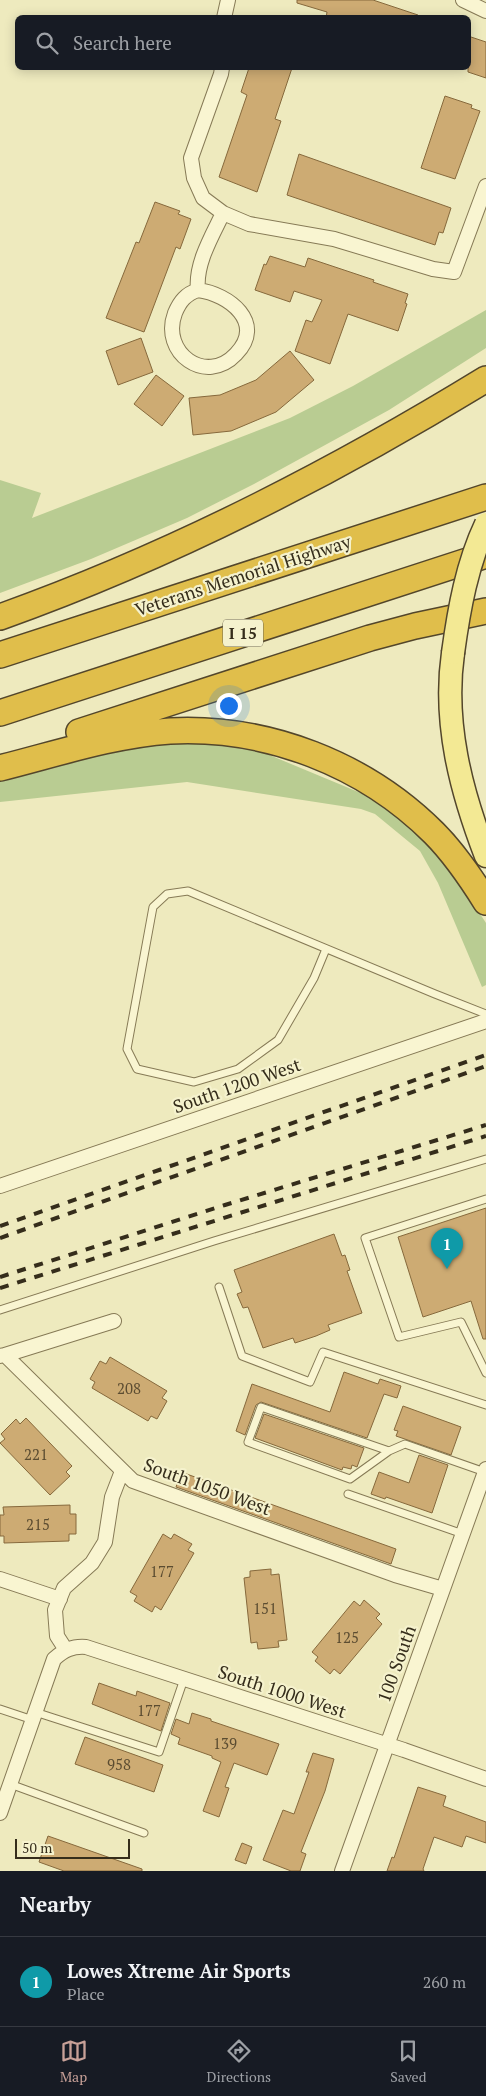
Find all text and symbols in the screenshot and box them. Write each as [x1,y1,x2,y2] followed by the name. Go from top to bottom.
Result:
[15,15,471,70] search box
[33,29,61,57] icon: search
[73,30,172,55] text: Search here
[132,529,355,621] street label: Veterans Memorial Highway
[223,620,263,646] road number: I 15
[216,693,242,719] your location
[170,1052,304,1118] street label: South 1200 West
[431,1228,463,1269] pin: 1
[117,1378,141,1398] house number: 208
[24,1444,48,1464] house number: 221
[141,1452,274,1520] street label: South 1050 West
[26,1514,50,1534] house number: 215
[150,1561,174,1581] house number: 177
[253,1598,277,1618] house number: 151
[371,1621,421,1706] street label: 100 South
[335,1627,359,1647] house number: 125
[215,1659,350,1723] street label: South 1000 West
[137,1700,161,1720] house number: 177
[213,1733,237,1753] house number: 139
[107,1754,131,1774] house number: 958
[15,1836,130,1859] scale bar
[22,1838,52,1857] text: 50 m
[20,1890,91,1918] text: Nearby
[67,1958,291,1983] text: Lowes Xtreme Air Sports
[31,1971,41,1993] text: 1
[423,1971,466,1993] text: 260 m
[67,1983,105,2005] text: Place
[60,2037,88,2086] tab: Map
[207,2037,271,2086] tab: Directions
[390,2037,426,2086] tab: Saved

